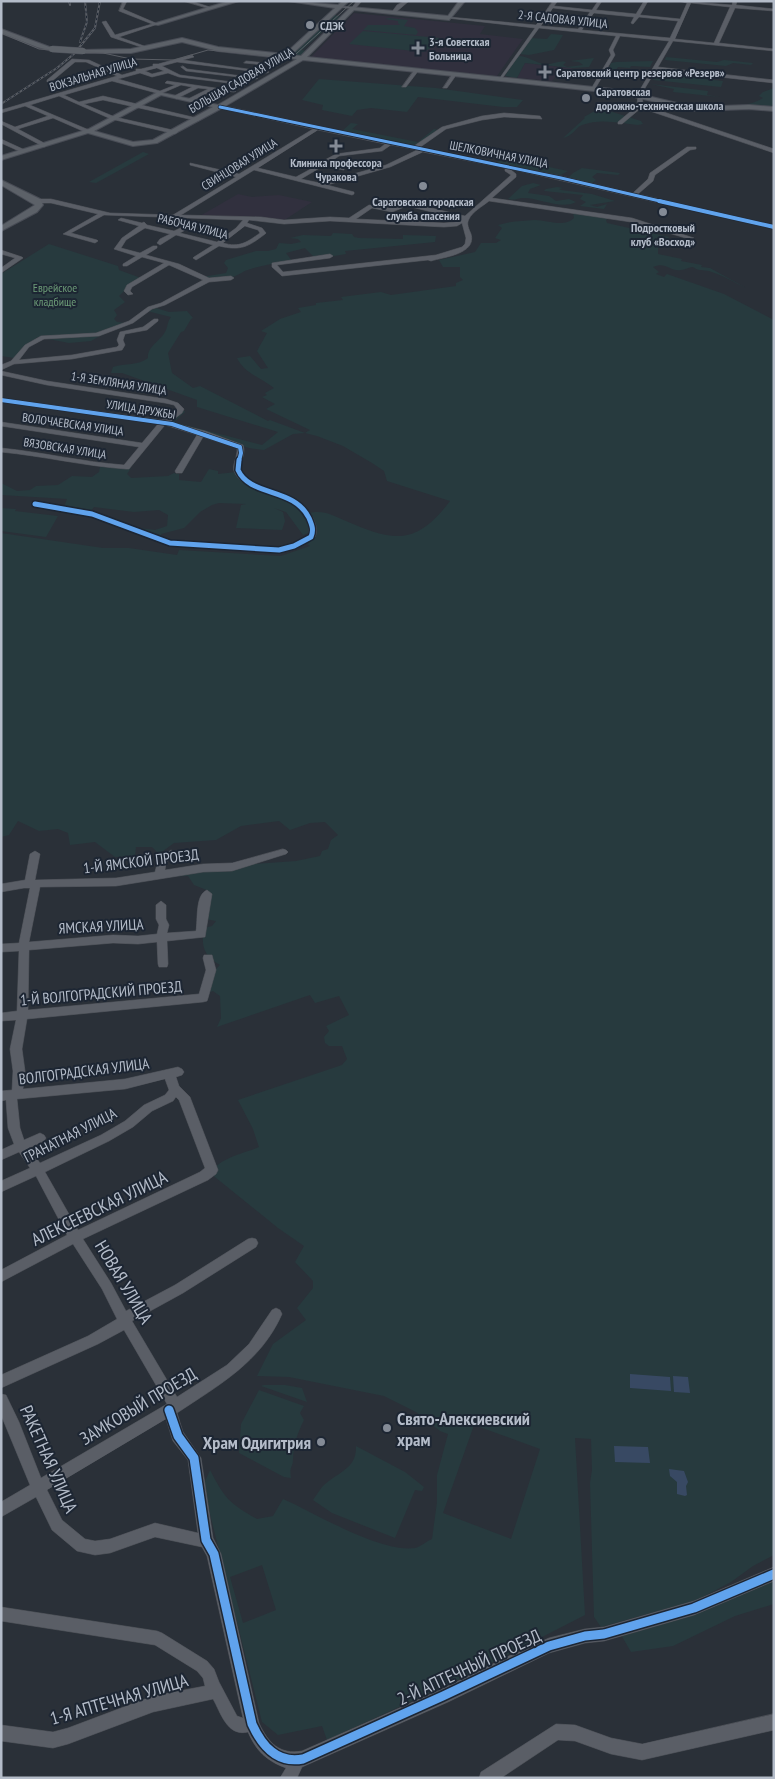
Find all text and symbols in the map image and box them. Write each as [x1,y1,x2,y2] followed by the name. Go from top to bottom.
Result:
[518,7,609,31] street label: 2-Я САДОВАЯ УЛИЦА
[320,18,345,33] place label: СДЭК
[304,19,316,31] marker: СДЭК
[429,34,490,63] place label: 3-я Советская Больница
[411,41,425,55] marker: 3-я Советская Больница
[186,44,296,116] street label: БОЛЬШАЯ САДОВАЯ УЛИЦА
[48,54,139,94] street label: ВОКЗАЛЬНАЯ УЛИЦА
[538,65,552,79] marker: Саратовский центр резервов «Резерв»
[556,65,725,80] place label: Саратовский центр резервов «Резерв»
[595,84,724,113] place label: Саратовская дорожно-техническая школа
[580,92,592,104] marker: Саратовская дорожно-техническая школа
[198,135,280,193] street label: СВИНЦОВАЯ УЛИЦА
[449,137,550,171] street label: ШЕЛКОВИЧНАЯ УЛИЦА
[329,139,343,153] marker: Клиника профессора Чуракова
[290,155,382,184] place label: Клиника профессора Чуракова
[417,180,429,192] marker: Саратовская городская служба спасения
[372,194,474,223] place label: Саратовская городская служба спасения
[657,206,669,218] marker: Подростковый клуб «Восход»
[156,210,230,242] street label: РАБОЧАЯ УЛИЦА
[631,220,695,249] place label: Подростковый клуб «Восход»
[33,280,77,309] park label: Еврейское кладбище
[70,368,168,398] street label: 1-Я ЗЕМЛЯНАЯ УЛИЦА
[105,396,177,422] street label: УЛИЦА ДРУЖБЫ
[21,409,125,439] street label: ВОЛОЧАЕВСКАЯ УЛИЦА
[23,434,108,462] street label: ВЯЗОВСКАЯ УЛИЦА
[82,844,200,878] street label: 1-Й ЯМСКОЙ ПРОЕЗД
[58,914,145,938] street label: ЯМСКАЯ УЛИЦА
[19,976,183,1010] street label: 1-Й ВОЛГОГРАДСКИЙ ПРОЕЗД
[18,1053,151,1088] street label: ВОЛГОГРАДСКАЯ УЛИЦА
[20,1103,121,1167] street label: ГРАНАТНАЯ УЛИЦА
[27,1165,171,1251] street label: АЛЕКСЕЕВСКАЯ УЛИЦА
[90,1236,158,1328] street label: НОВАЯ УЛИЦА
[75,1362,201,1450] street label: ЗАМКОВЫЙ ПРОЕЗД
[15,1402,83,1517] street label: РАКЕТНАЯ УЛИЦА
[397,1407,530,1451] place label: Свято-Алексиевский храм
[381,1422,393,1434] marker: Свято-Алексиевский храм
[203,1431,311,1454] place label: Храм Одигитрия
[315,1436,327,1448] marker: Храм Одигитрия
[393,1624,545,1710] street label: 2-Й АПТЕЧНЫЙ ПРОЕЗД
[47,1668,191,1730] street label: 1-Я АПТЕЧНАЯ УЛИЦА

